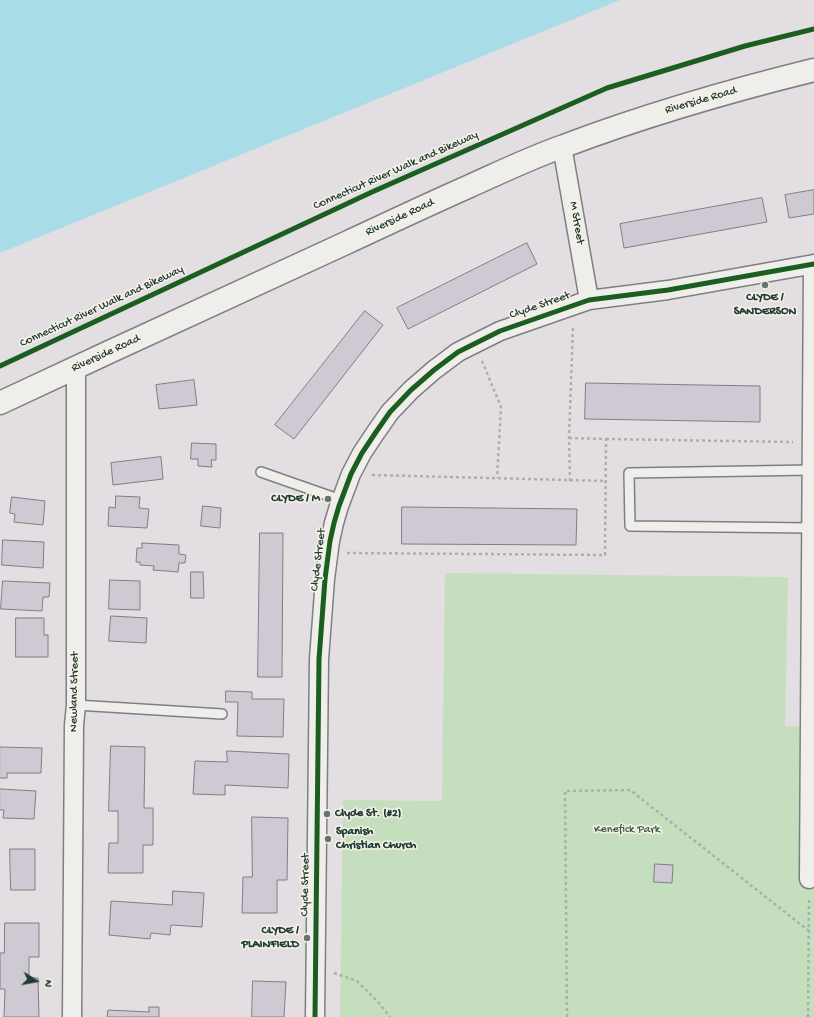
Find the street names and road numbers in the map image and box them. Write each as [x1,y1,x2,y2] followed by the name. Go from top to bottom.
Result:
[663,84,739,118] street label: Riverside Road
[311,128,481,214] street label: Connecticut River Walk and Bikeway
[363,196,437,240] street label: Riverside Road
[565,200,587,246] street label: M Street
[18,263,186,351] street label: Connecticut River Walk and Bikeway
[508,289,572,323] street label: Clyde Street
[69,332,143,376] street label: Riverside Road
[308,528,330,592] street label: Clyde Street
[67,652,83,732] street label: Newland Street
[298,853,314,917] street label: Clyde Street

